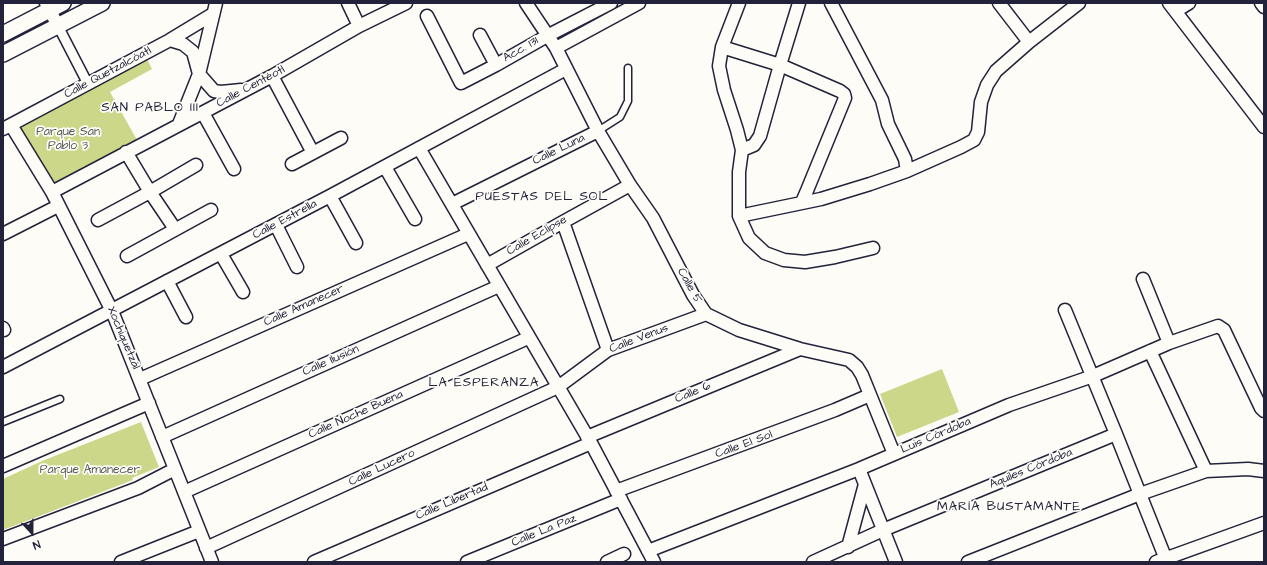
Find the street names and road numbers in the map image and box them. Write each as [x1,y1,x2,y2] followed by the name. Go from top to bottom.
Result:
[501,34,541,66] street label: Acc. 131
[62,44,154,102] street label: Calle Quetzalcóatl
[214,63,288,111] street label: Calle Centéotl
[531,131,587,169] street label: Calle Luna
[250,197,320,243] street label: Calle Estrella
[504,213,570,259] street label: Calle Eclipse
[673,266,705,306] street label: Calle 5
[262,282,346,330] street label: Calle Amanecer
[103,304,143,372] street label: Xochiquetzál
[608,321,670,357] street label: Calle Venus
[301,342,361,380] street label: Calle Ilusión
[673,379,713,407] street label: Calle 6
[306,388,406,442] street label: Calle Noche Buena
[899,415,973,457] street label: Luis Córdoba
[713,428,775,462] street label: Calle El Sol
[347,446,417,490] street label: Calle Lucero
[987,446,1075,492] street label: Aquiles Córdoba
[414,480,490,524] street label: Calle Libertad
[510,511,578,551] street label: Calle La Paz

